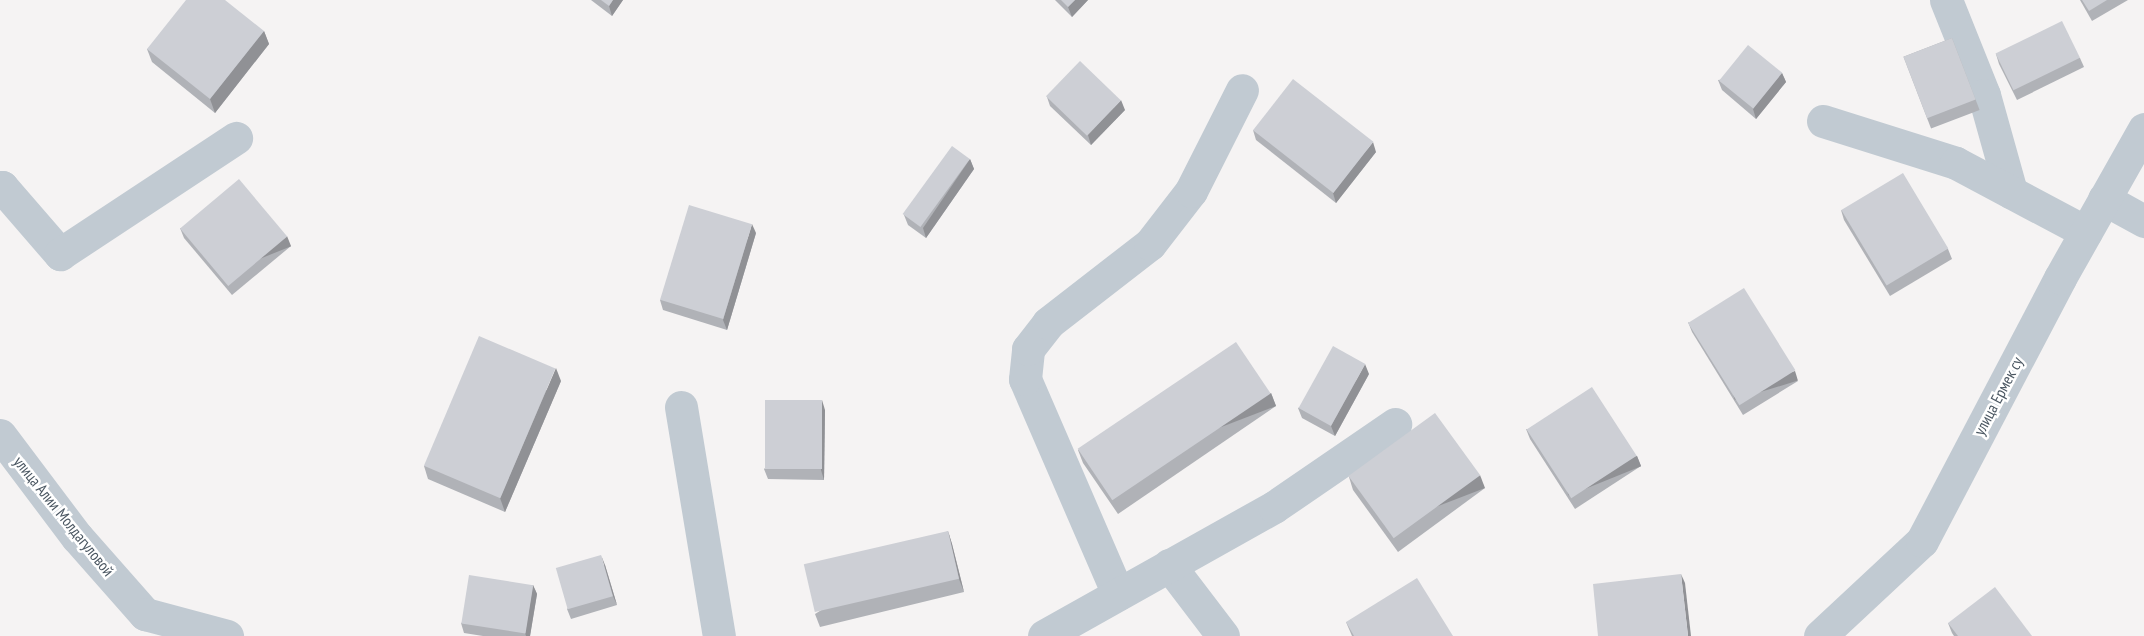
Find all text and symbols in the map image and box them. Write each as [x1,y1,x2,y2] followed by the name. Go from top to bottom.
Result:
[1969,353,2027,439] street label: улица Ермек су
[10,452,118,580] street label: улица Алии Молдагуловой

